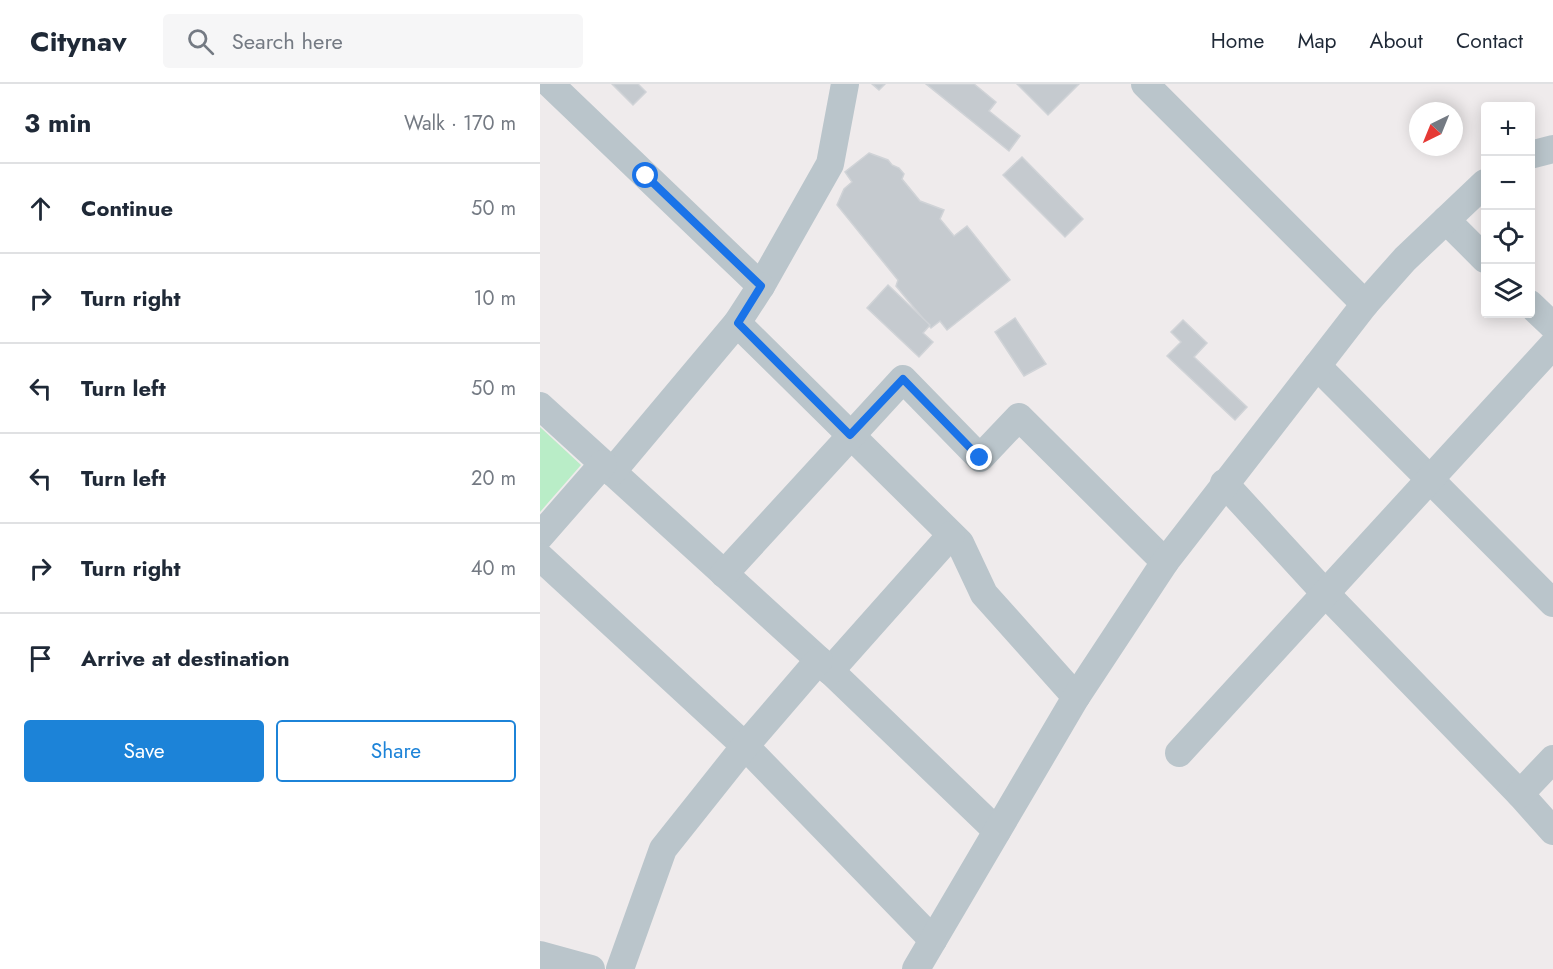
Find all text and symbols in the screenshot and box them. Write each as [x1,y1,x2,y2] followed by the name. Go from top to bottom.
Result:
[163,14,583,68] search box
[30,21,127,62] text: Citynav
[184,25,217,58] icon: search
[232,25,343,57] text: Search here
[1211,26,1264,56] text: Home
[1297,26,1337,56] text: Map
[1370,26,1423,56] text: About
[1456,26,1523,56] text: Contact
[1409,102,1463,156] north arrow
[1481,102,1535,318] map controls
[1481,102,1535,156] button: +
[24,104,91,142] text: 3 min
[404,109,516,138] text: Walk · 170 m
[1481,156,1535,210] button: −
[632,162,658,188] route start
[24,192,57,225] icon: ahead
[81,192,173,224] text: Continue
[471,194,516,223] text: 50 m
[1481,210,1535,264] button: locate
[1481,264,1535,318] button: layers
[24,282,57,315] icon: right
[81,282,181,314] text: Turn right
[473,284,516,313] text: 10 m
[24,372,57,405] icon: left
[81,372,166,404] text: Turn left
[471,374,516,403] text: 50 m
[966,444,992,470] route end
[24,462,57,495] icon: left
[81,462,166,494] text: Turn left
[471,464,516,493] text: 20 m
[24,552,57,585] icon: right
[81,552,181,584] text: Turn right
[471,554,516,583] text: 40 m
[24,642,57,675] icon: arrive
[81,642,290,674] text: Arrive at destination
[24,720,264,782] button: Save
[276,720,516,782] button: Share

